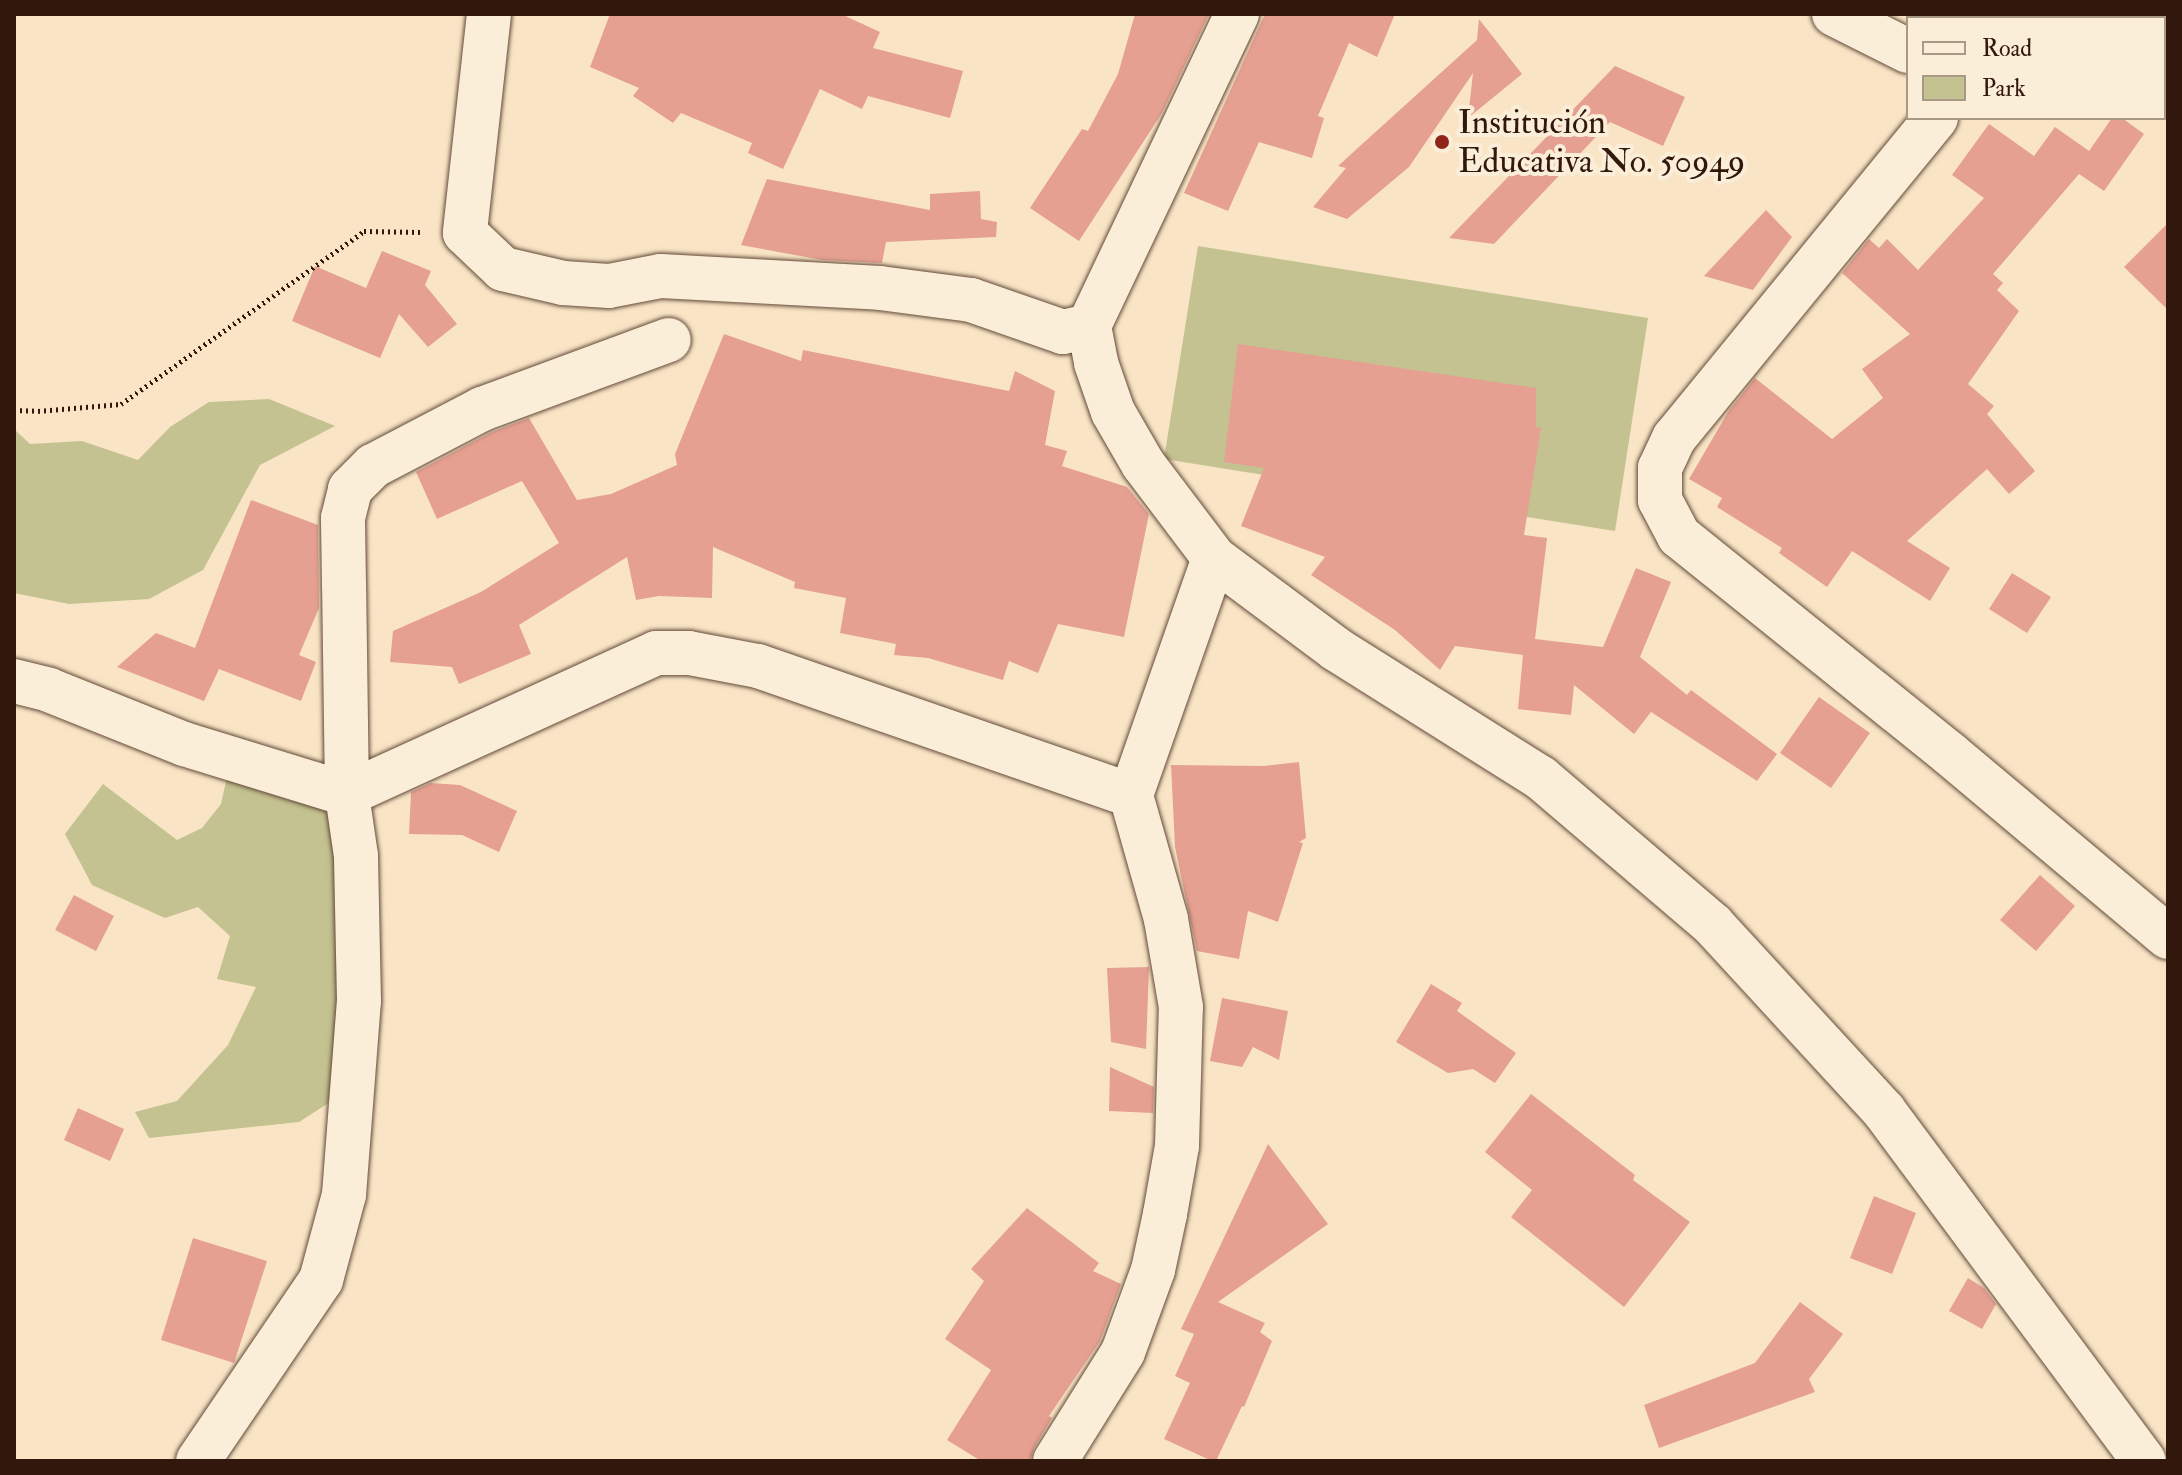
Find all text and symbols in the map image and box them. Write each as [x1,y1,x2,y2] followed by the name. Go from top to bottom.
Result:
[1906,16,2166,120] legend
[1982,33,2032,64] text: Road
[1982,73,2026,104] text: Park
[1458,102,1745,182] place label: Institución Educativa No. 50949
[1433,133,1451,151] marker: Institución Educativa No. 50949

